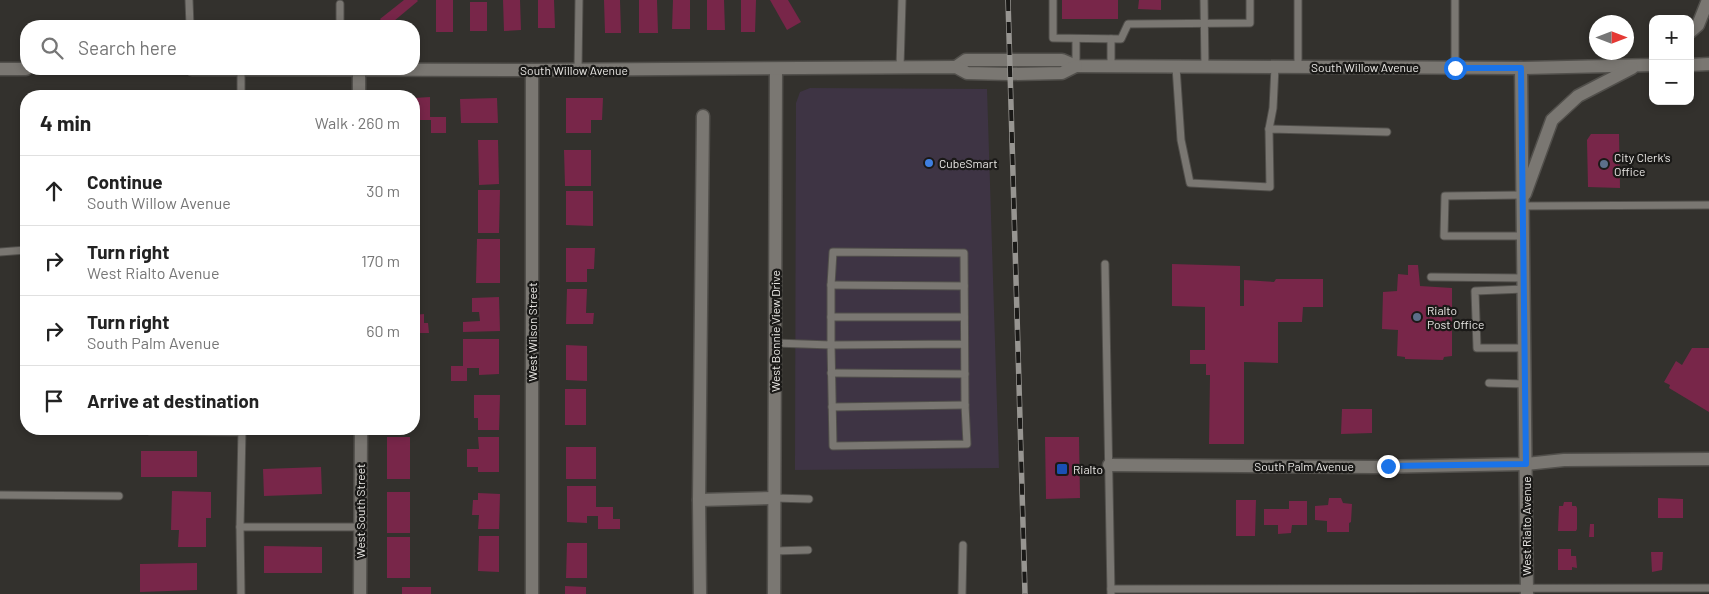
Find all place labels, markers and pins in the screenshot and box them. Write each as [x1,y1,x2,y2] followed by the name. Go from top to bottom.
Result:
[1614,150,1671,178] place label: City Clerk's Office
[939,156,998,170] place label: CubeSmart
[923,157,935,169] marker: CubeSmart
[1598,158,1610,170] marker: City Clerk's Office
[1427,303,1484,331] place label: Rialto Post Office
[1411,311,1423,323] marker: Rialto Post Office
[1055,462,1069,476] marker: Rialto
[1073,462,1103,476] place label: Rialto

